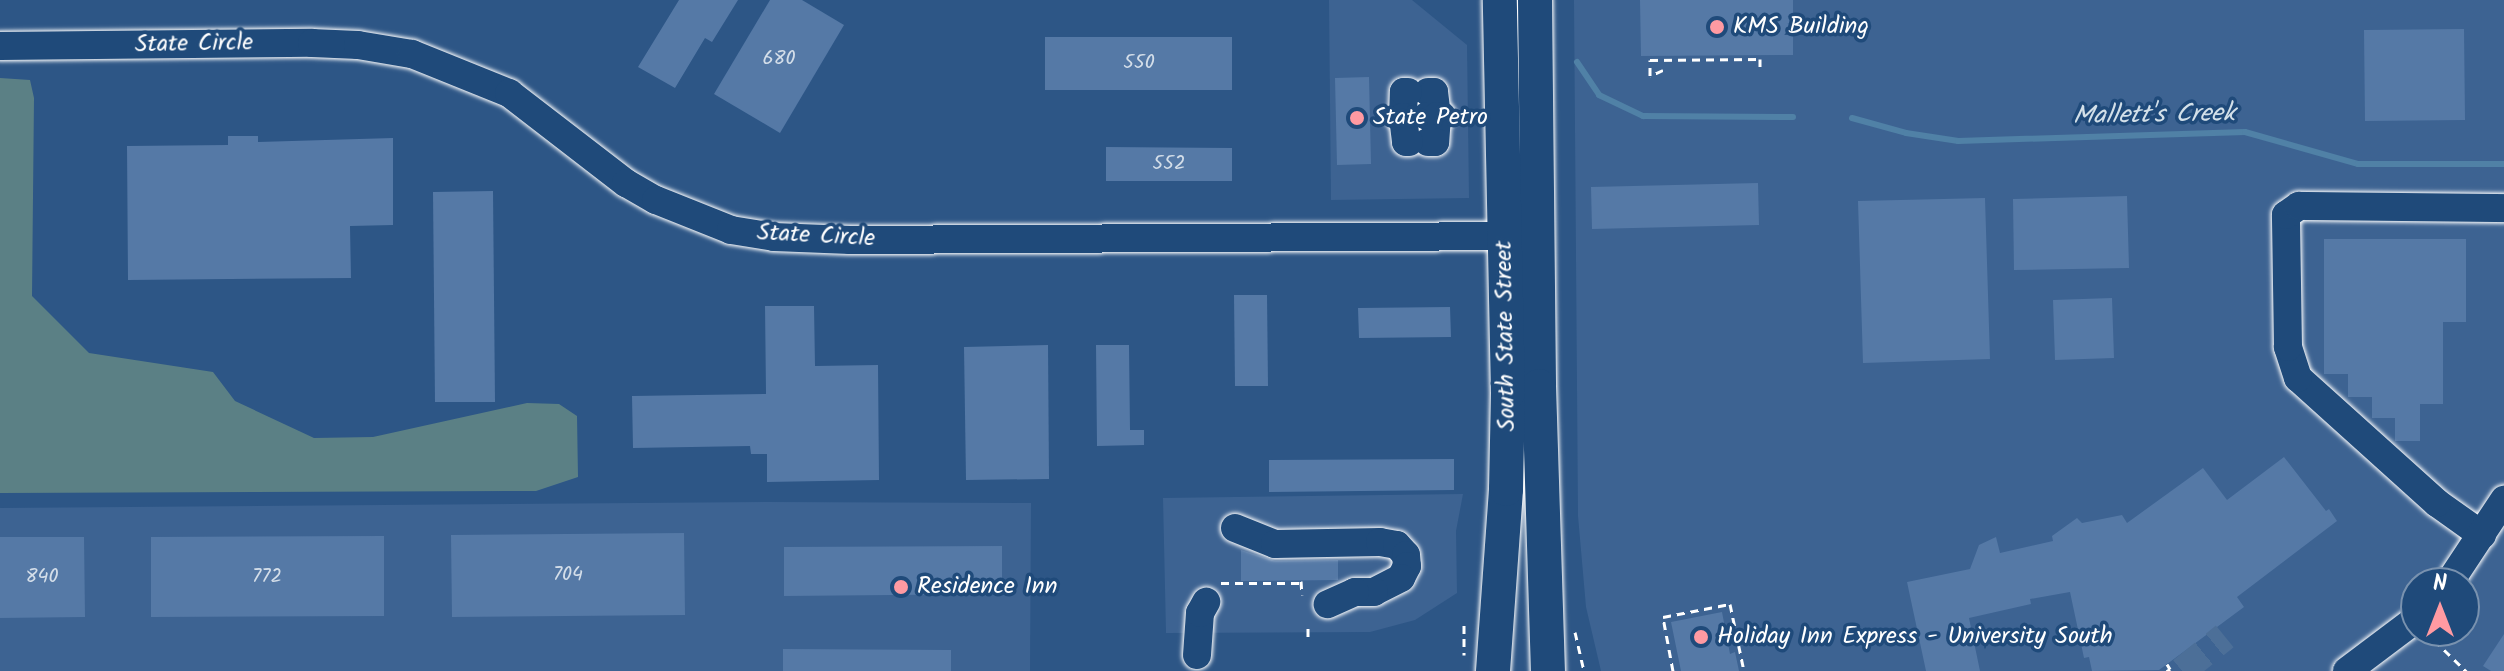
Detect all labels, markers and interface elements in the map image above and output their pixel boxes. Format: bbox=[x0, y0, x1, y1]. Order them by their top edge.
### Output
place label: KMS Building bbox=[1733, 13, 1869, 41]
marker: KMS Building bbox=[1708, 18, 1726, 36]
street label: State Circle bbox=[135, 29, 253, 59]
house number: 680 bbox=[762, 47, 796, 71]
house number: 550 bbox=[1123, 51, 1155, 75]
water label: Mallett's Creek bbox=[2073, 99, 2235, 133]
place label: State Petro bbox=[1373, 104, 1488, 132]
marker: State Petro bbox=[1348, 109, 1366, 127]
house number: 552 bbox=[1152, 152, 1186, 176]
street label: State Circle bbox=[756, 219, 876, 253]
street label: South State Street bbox=[1490, 240, 1522, 432]
house number: 704 bbox=[553, 563, 583, 587]
house number: 840 bbox=[25, 565, 59, 589]
house number: 772 bbox=[252, 565, 282, 589]
north arrow bbox=[2400, 567, 2480, 647]
text: N bbox=[2433, 567, 2447, 602]
place label: Residence Inn bbox=[917, 573, 1057, 601]
marker: Residence Inn bbox=[892, 578, 910, 596]
place label: Holiday Inn Express - University South bbox=[1717, 623, 2113, 651]
marker: Holiday Inn Express - University South bbox=[1692, 628, 1710, 646]

